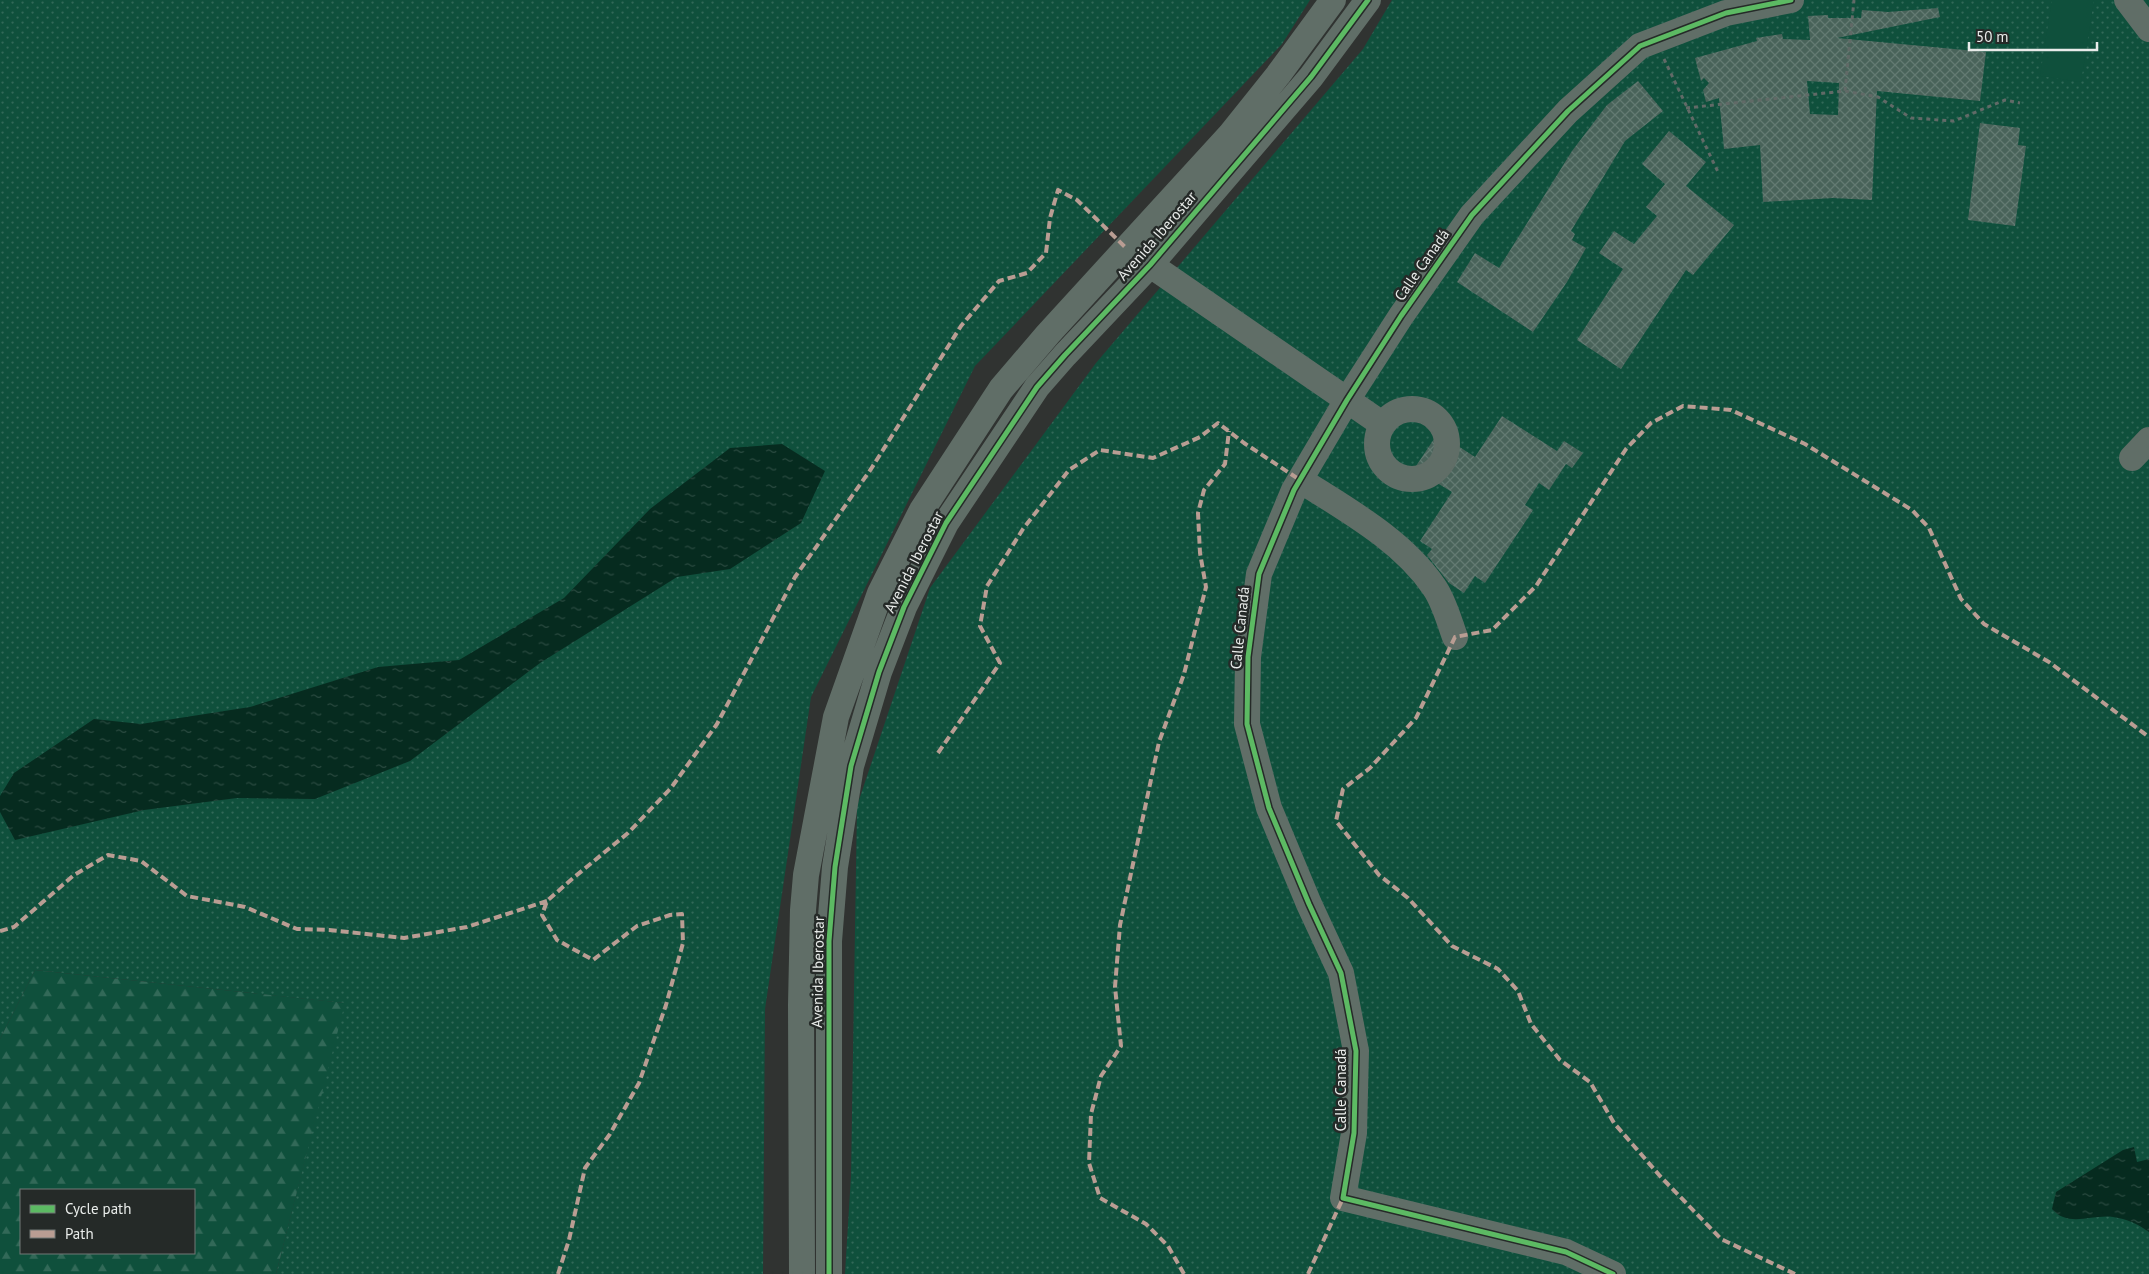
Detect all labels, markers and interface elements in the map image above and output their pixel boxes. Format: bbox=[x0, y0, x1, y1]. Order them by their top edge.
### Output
scale bar bbox=[1969, 20, 2096, 52]
text: 50 m bbox=[1976, 27, 2009, 46]
street label: Avenida Iberostar bbox=[1113, 187, 1200, 284]
street label: Calle Canadá bbox=[1390, 225, 1453, 304]
street label: Avenida Iberostar bbox=[880, 508, 947, 616]
street label: Calle Canadá bbox=[1226, 586, 1253, 670]
street label: Avenida Iberostar bbox=[807, 916, 828, 1028]
street label: Calle Canadá bbox=[1331, 1048, 1350, 1132]
legend bbox=[20, 1189, 195, 1254]
text: Cycle path bbox=[65, 1199, 131, 1218]
text: Path bbox=[65, 1224, 94, 1243]

